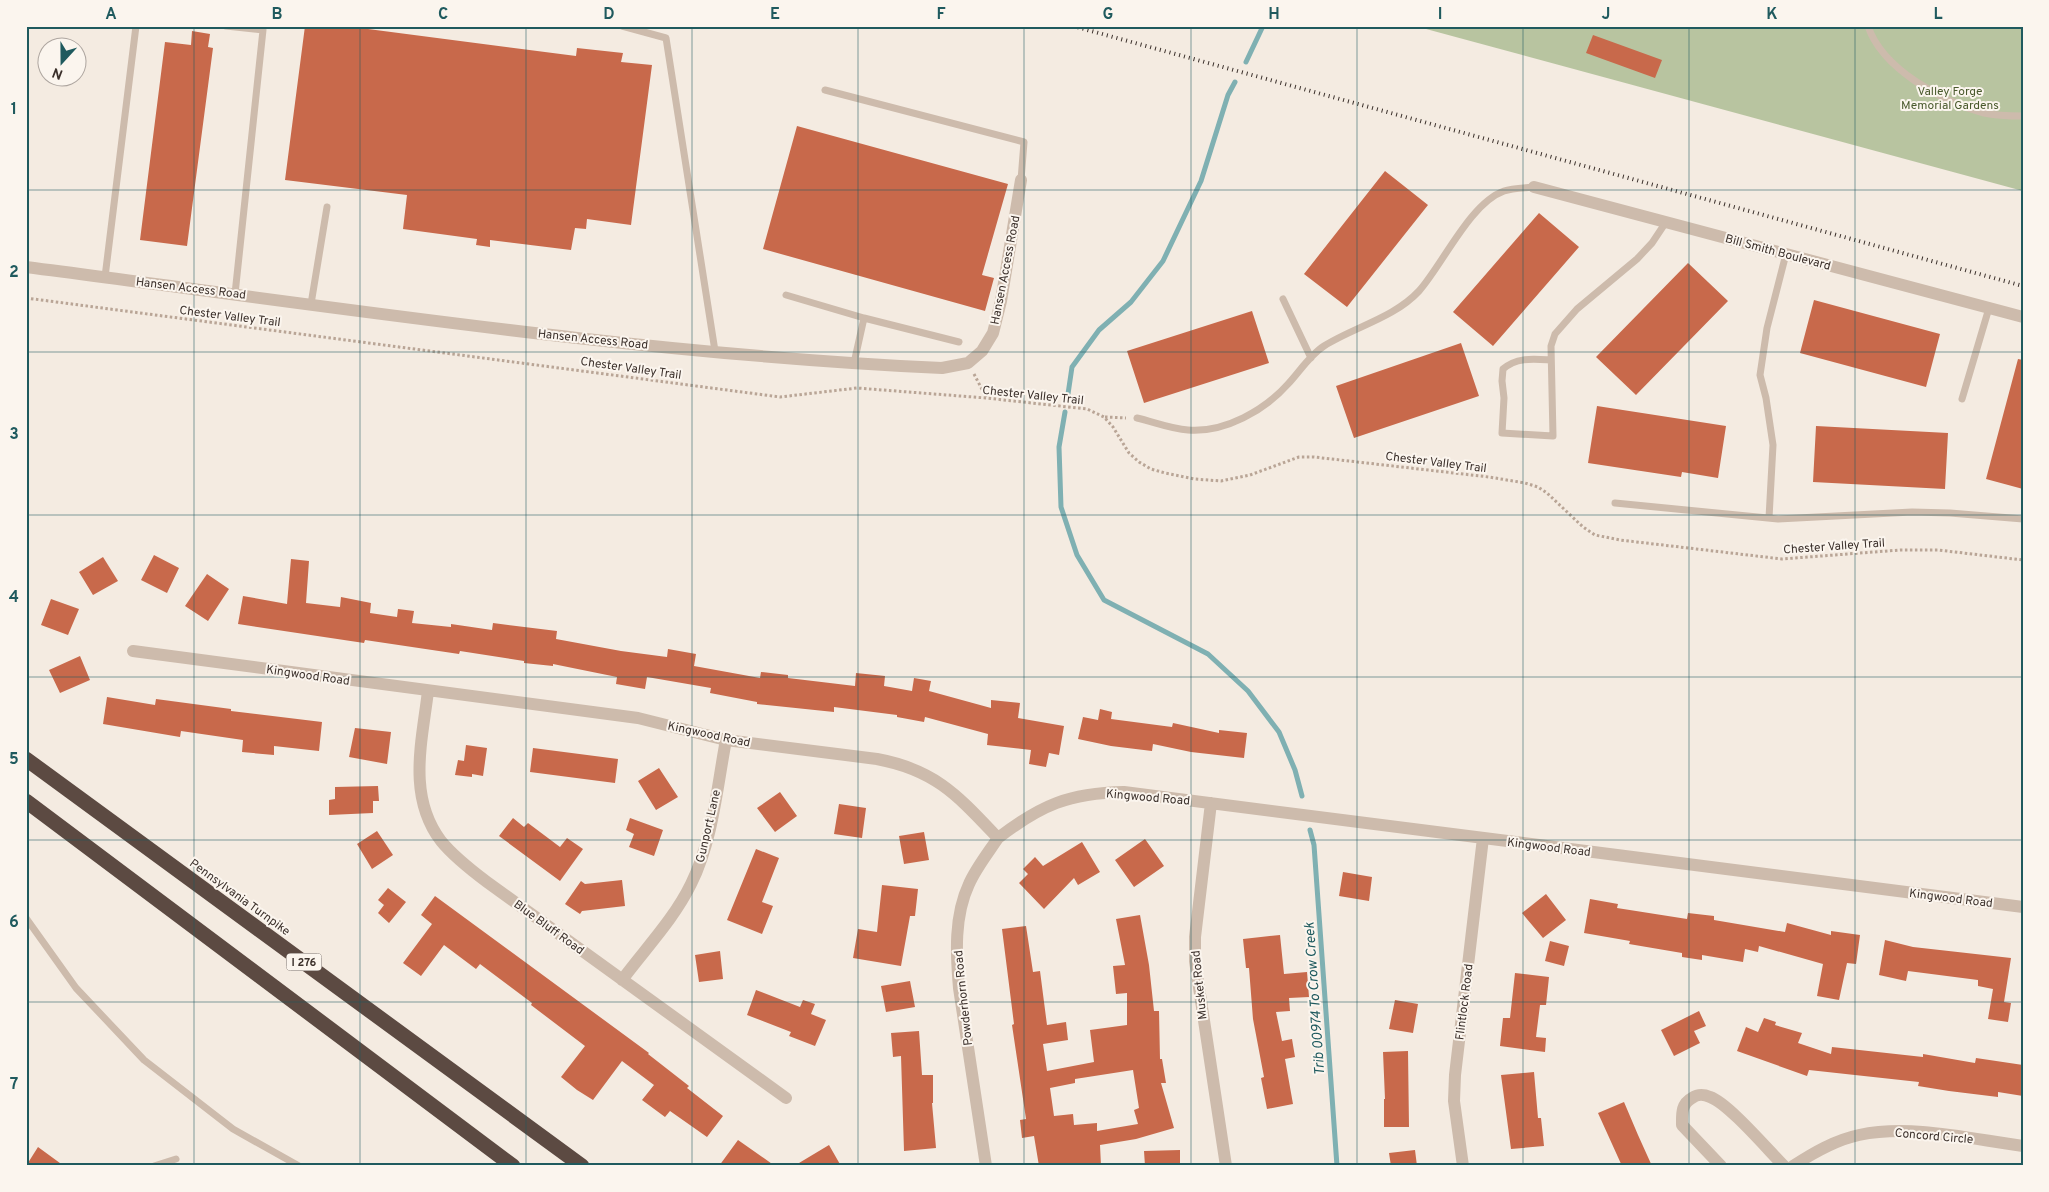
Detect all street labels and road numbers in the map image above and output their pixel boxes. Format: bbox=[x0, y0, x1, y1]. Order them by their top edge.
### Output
street label: Hansen Access Road bbox=[988, 214, 1024, 326]
street label: Bill Smith Boulevard bbox=[1723, 231, 1832, 275]
street label: Hansen Access Road bbox=[135, 274, 247, 304]
street label: Chester Valley Trail bbox=[178, 303, 281, 331]
street label: Hansen Access Road bbox=[537, 326, 649, 354]
street label: Chester Valley Trail bbox=[579, 354, 682, 384]
street label: Chester Valley Trail bbox=[981, 383, 1084, 409]
street label: Chester Valley Trail bbox=[1384, 449, 1487, 477]
street label: Chester Valley Trail bbox=[1783, 535, 1885, 559]
street label: Kingwood Road bbox=[265, 662, 351, 690]
street label: Kingwood Road bbox=[666, 718, 752, 752]
street label: Kingwood Road bbox=[1105, 786, 1191, 810]
street label: Gunport Lane bbox=[693, 788, 725, 864]
street label: Kingwood Road bbox=[1506, 835, 1592, 861]
street label: Pennsylvania Turnpike bbox=[186, 856, 293, 940]
street label: Kingwood Road bbox=[1908, 886, 1994, 912]
street label: Blue Bluff Road bbox=[510, 897, 587, 959]
street label: Powderhorn Road bbox=[951, 949, 977, 1047]
street label: Musket Road bbox=[1188, 949, 1212, 1020]
road number: I 276 bbox=[286, 954, 322, 970]
street label: Flintlock Road bbox=[1452, 963, 1478, 1041]
street label: Concord Circle bbox=[1894, 1126, 1974, 1148]

